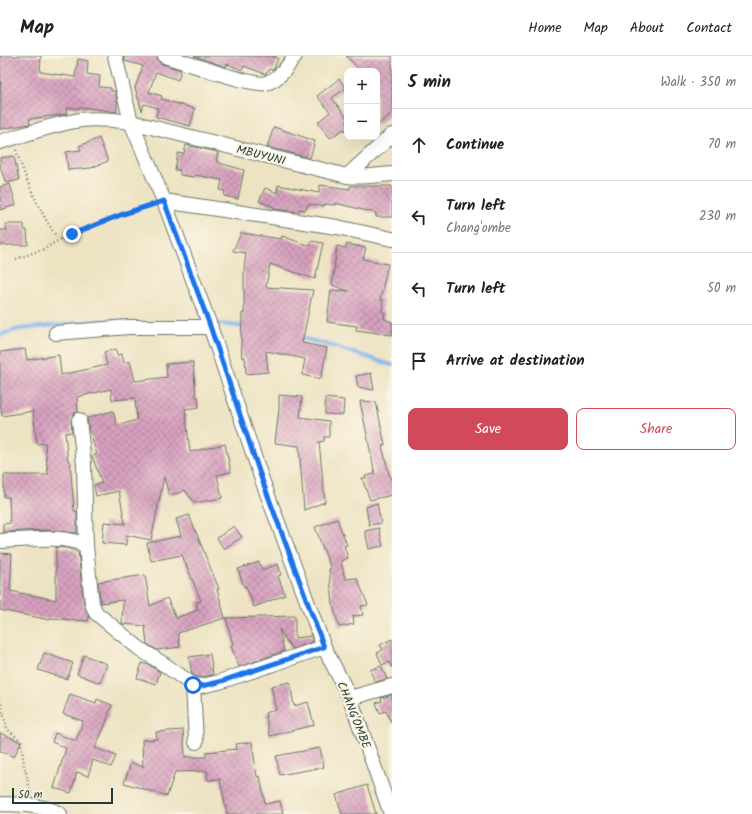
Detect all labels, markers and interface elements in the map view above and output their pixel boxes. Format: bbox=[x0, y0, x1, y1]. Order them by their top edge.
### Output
text: Map bbox=[20, 13, 54, 43]
text: Home bbox=[528, 17, 562, 39]
text: Map bbox=[584, 17, 608, 39]
text: About bbox=[630, 17, 664, 39]
text: Contact bbox=[686, 17, 732, 39]
map controls bbox=[344, 68, 380, 140]
button: + bbox=[344, 68, 380, 104]
text: 5 min bbox=[408, 69, 451, 96]
text: Walk · 350 m bbox=[660, 72, 736, 93]
button: − bbox=[344, 104, 380, 140]
text: Continue bbox=[446, 133, 504, 157]
icon: ahead bbox=[408, 134, 430, 156]
text: 70 m bbox=[708, 134, 736, 155]
street label: MBUYUNI bbox=[234, 140, 288, 171]
text: Turn left bbox=[446, 194, 506, 218]
icon: left bbox=[408, 206, 430, 228]
text: 230 m bbox=[699, 206, 736, 227]
text: Chang'ombe bbox=[446, 218, 511, 239]
route end bbox=[63, 225, 81, 243]
text: Turn left bbox=[446, 277, 506, 301]
icon: left bbox=[408, 278, 430, 300]
text: 50 m bbox=[707, 278, 736, 299]
text: Arrive at destination bbox=[446, 349, 585, 373]
icon: arrive bbox=[408, 350, 430, 372]
button: Save bbox=[408, 408, 568, 450]
button: Share bbox=[576, 408, 736, 450]
route start bbox=[184, 676, 202, 694]
street label: CHANG'OMBE bbox=[331, 679, 376, 753]
scale bar bbox=[12, 786, 113, 805]
text: 50 m bbox=[18, 786, 43, 804]

